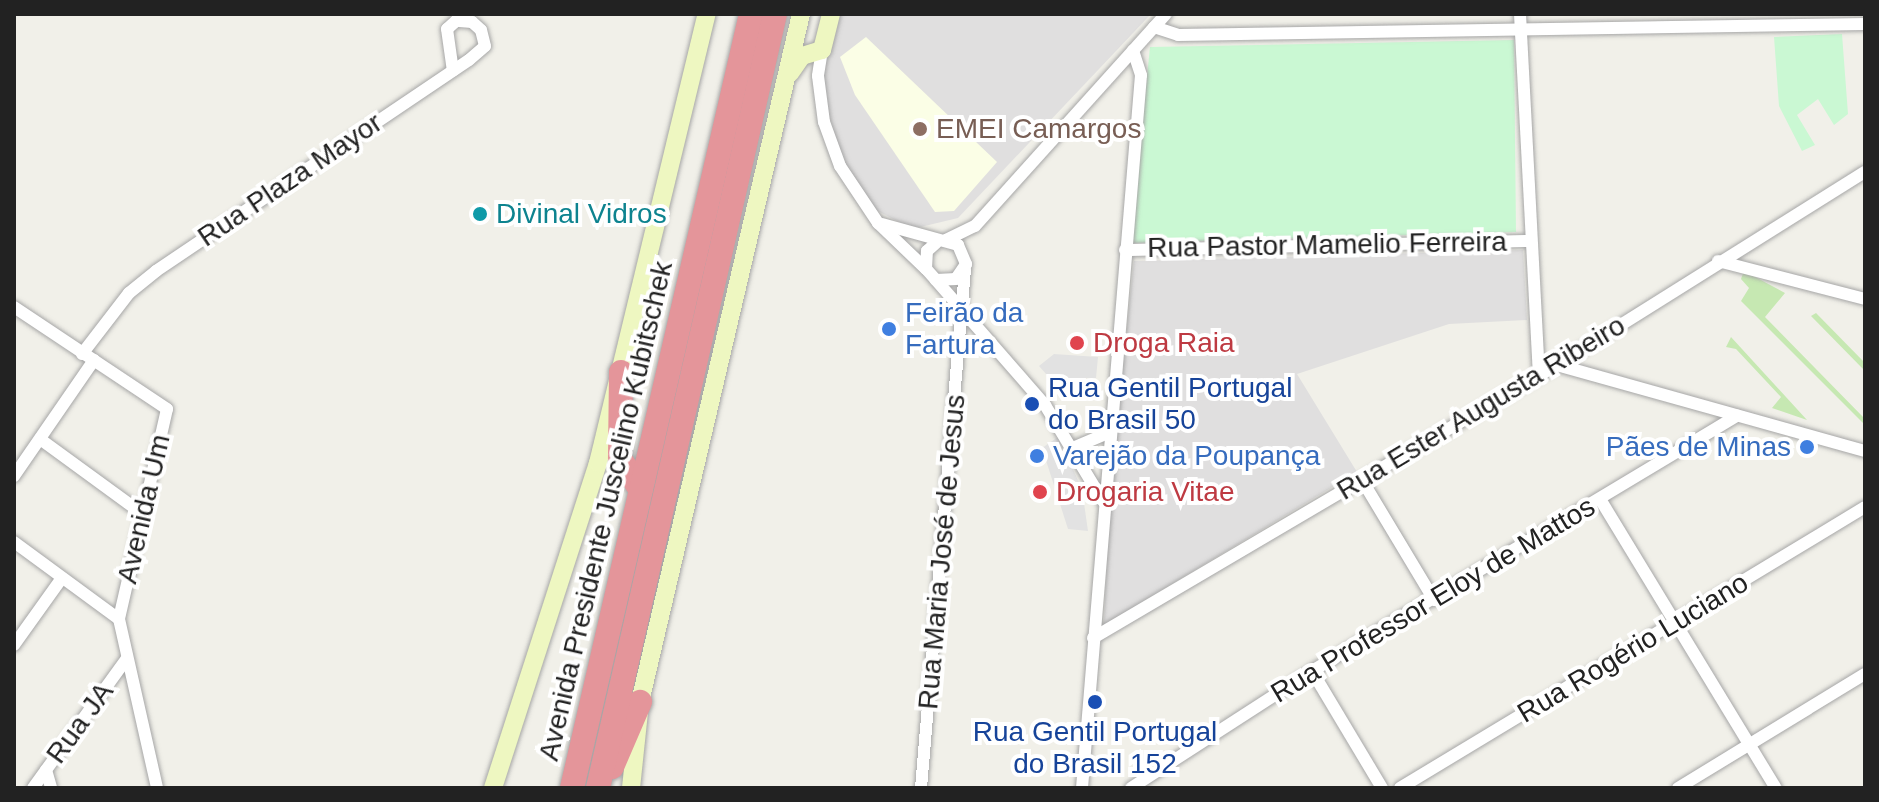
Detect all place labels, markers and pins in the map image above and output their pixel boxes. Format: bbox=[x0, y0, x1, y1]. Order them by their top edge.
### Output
place label: EMEI Camargos bbox=[936, 112, 1141, 146]
marker: EMEI Camargos bbox=[911, 120, 929, 138]
place label: Divinal Vidros bbox=[496, 197, 667, 231]
marker: Divinal Vidros bbox=[471, 205, 489, 223]
place label: Feirão da Fartura bbox=[905, 296, 1023, 362]
marker: Feirão da Fartura bbox=[880, 320, 898, 338]
place label: Droga Raia bbox=[1093, 326, 1235, 360]
marker: Droga Raia bbox=[1068, 334, 1086, 352]
place label: Rua Gentil Portugal do Brasil 50 bbox=[1048, 371, 1292, 437]
marker: Rua Gentil Portugal do Brasil 50 bbox=[1023, 395, 1041, 413]
place label: Pães de Minas bbox=[1606, 430, 1791, 464]
marker: Pães de Minas bbox=[1798, 438, 1816, 456]
place label: Varejão da Poupança bbox=[1053, 439, 1320, 473]
marker: Varejão da Poupança bbox=[1028, 447, 1046, 465]
place label: Drogaria Vitae bbox=[1056, 475, 1234, 509]
marker: Drogaria Vitae bbox=[1031, 483, 1049, 501]
marker: Rua Gentil Portugal do Brasil 152 bbox=[1086, 693, 1104, 711]
place label: Rua Gentil Portugal do Brasil 152 bbox=[973, 715, 1217, 781]

